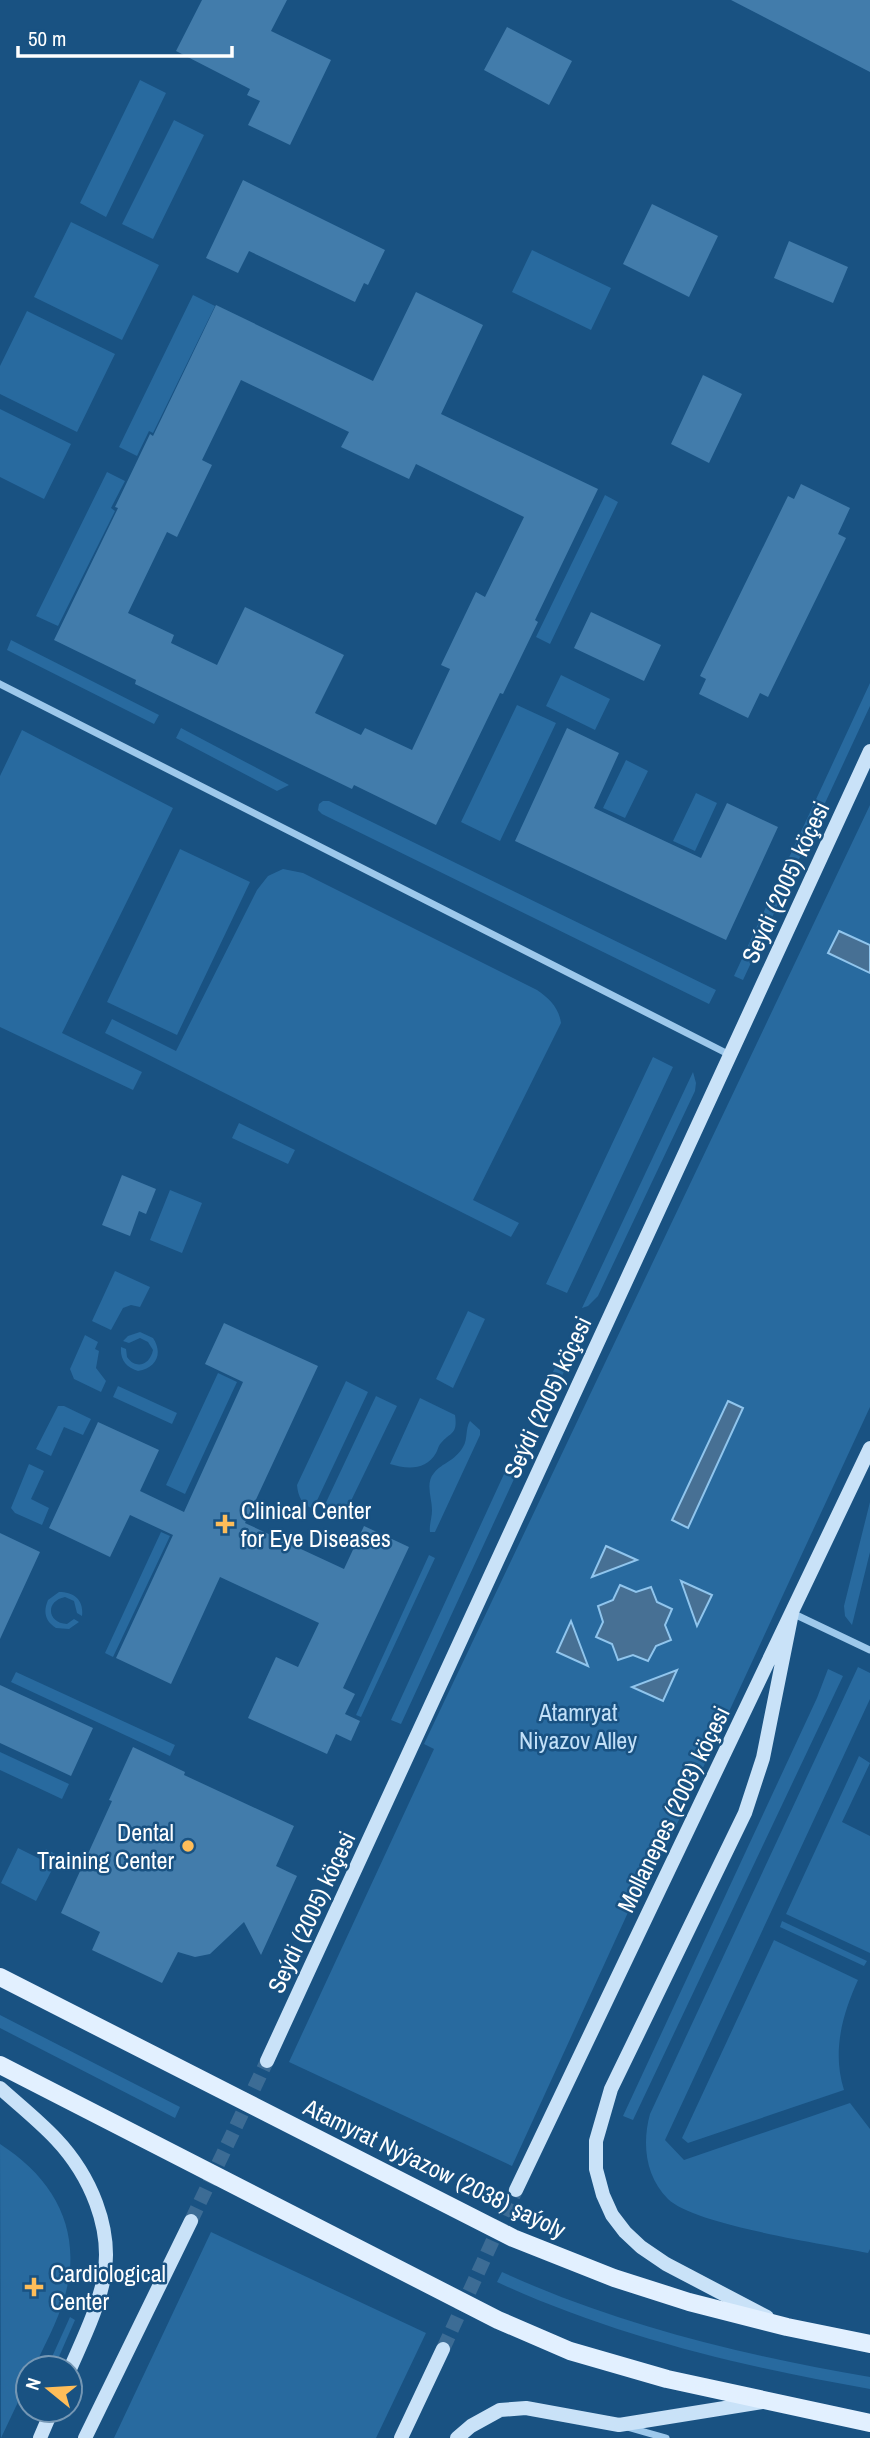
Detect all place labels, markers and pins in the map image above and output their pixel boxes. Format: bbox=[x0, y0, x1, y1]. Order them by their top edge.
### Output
place label: Clinical Center for Eye Diseases bbox=[241, 1494, 391, 1554]
marker: Clinical Center for Eye Diseases bbox=[215, 1514, 235, 1534]
place label: Dental Training Center bbox=[37, 1816, 174, 1876]
marker: Dental Training Center bbox=[180, 1838, 196, 1854]
place label: Cardiological Center bbox=[50, 2257, 166, 2317]
marker: Cardiological Center bbox=[24, 2277, 44, 2297]

